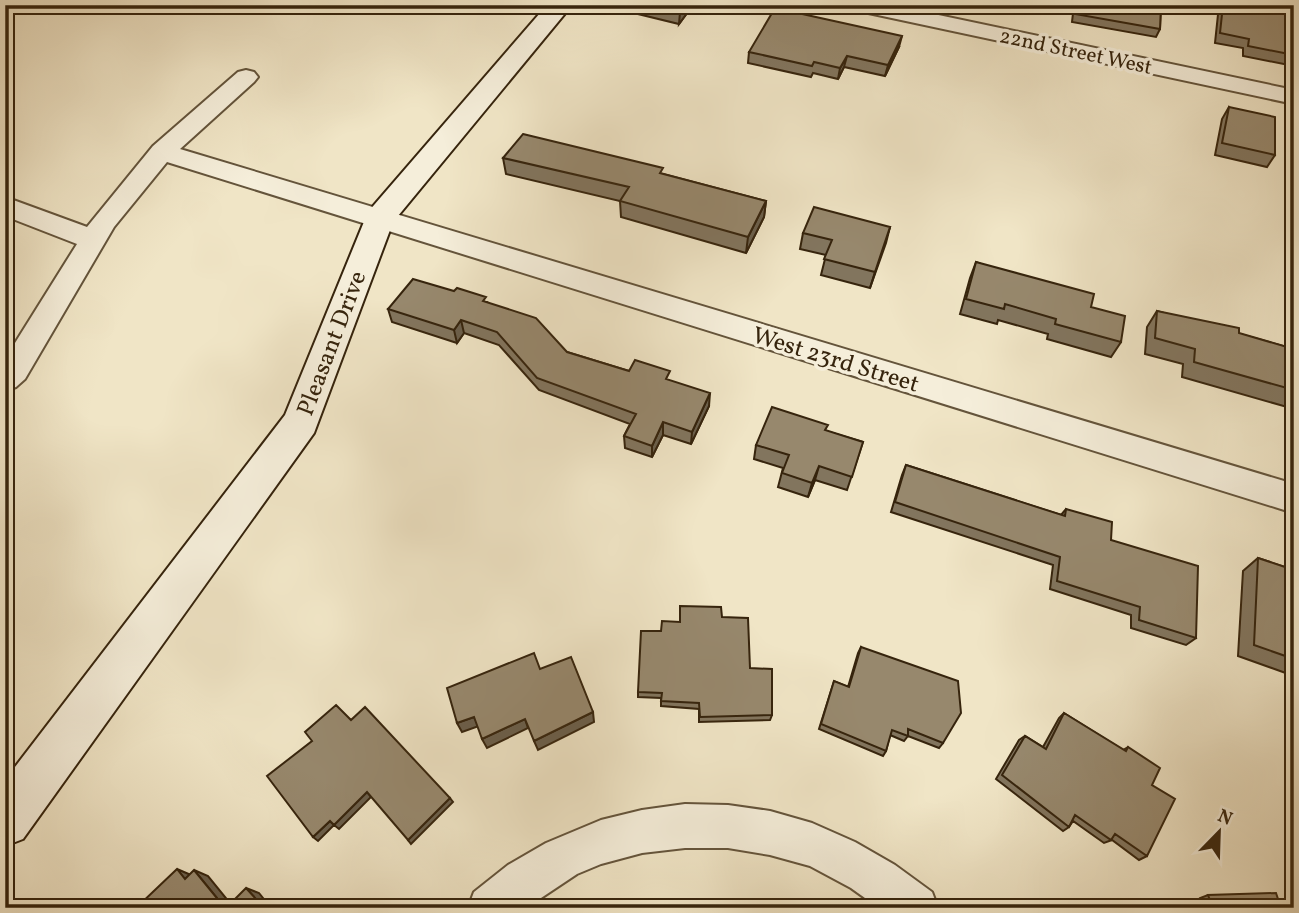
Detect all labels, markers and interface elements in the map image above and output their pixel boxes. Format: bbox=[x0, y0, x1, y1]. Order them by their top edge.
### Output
street label: 22nd Street West bbox=[997, 22, 1155, 83]
street label: Pleasant Drive bbox=[290, 266, 376, 421]
street label: West 23rd Street bbox=[748, 319, 923, 402]
north arrow bbox=[1184, 797, 1254, 867]
text: N bbox=[1213, 804, 1236, 833]

